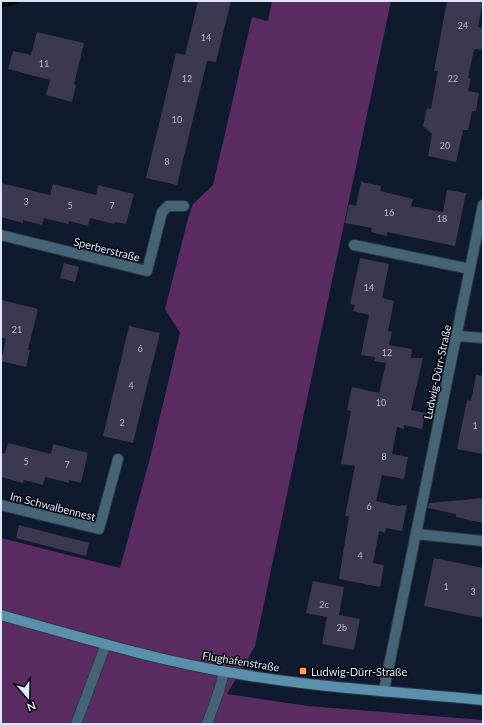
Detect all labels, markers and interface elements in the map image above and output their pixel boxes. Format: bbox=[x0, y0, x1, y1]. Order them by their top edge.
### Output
house number: 24 bbox=[458, 20, 468, 31]
house number: 14 bbox=[201, 32, 211, 43]
house number: 11 bbox=[39, 58, 49, 69]
house number: 12 bbox=[182, 73, 192, 84]
house number: 22 bbox=[448, 73, 458, 84]
house number: 10 bbox=[172, 114, 182, 125]
house number: 20 bbox=[440, 140, 450, 151]
house number: 8 bbox=[164, 156, 170, 167]
house number: 3 bbox=[23, 196, 29, 207]
house number: 5 bbox=[67, 200, 73, 211]
house number: 7 bbox=[109, 200, 115, 211]
house number: 16 bbox=[384, 207, 394, 218]
house number: 18 bbox=[437, 213, 447, 224]
street label: Sperberstraße bbox=[72, 234, 142, 264]
house number: 14 bbox=[364, 282, 374, 293]
street label: Ludwig-Dürr-Straße bbox=[421, 323, 453, 420]
house number: 21 bbox=[12, 324, 22, 335]
house number: 6 bbox=[137, 343, 143, 354]
house number: 12 bbox=[382, 347, 392, 358]
house number: 4 bbox=[128, 380, 134, 391]
house number: 10 bbox=[376, 397, 386, 408]
house number: 2 bbox=[119, 417, 125, 428]
house number: 1 bbox=[472, 420, 478, 431]
house number: 8 bbox=[381, 451, 387, 462]
house number: 5 bbox=[23, 456, 29, 467]
house number: 7 bbox=[64, 459, 70, 470]
street label: Im Schwalbennest bbox=[9, 489, 97, 523]
house number: 6 bbox=[366, 501, 372, 512]
house number: 4 bbox=[357, 550, 363, 561]
house number: 1 bbox=[443, 581, 449, 592]
house number: 3 bbox=[470, 586, 476, 597]
house number: 2c bbox=[319, 599, 329, 610]
house number: 2b bbox=[337, 622, 347, 633]
street label: Flughafenstraße bbox=[201, 648, 281, 674]
place label: Ludwig-Dürr-Straße bbox=[311, 665, 407, 678]
marker: Ludwig-Dürr-Straße bbox=[298, 666, 308, 676]
north arrow bbox=[8, 677, 48, 717]
text: N bbox=[25, 699, 38, 714]

